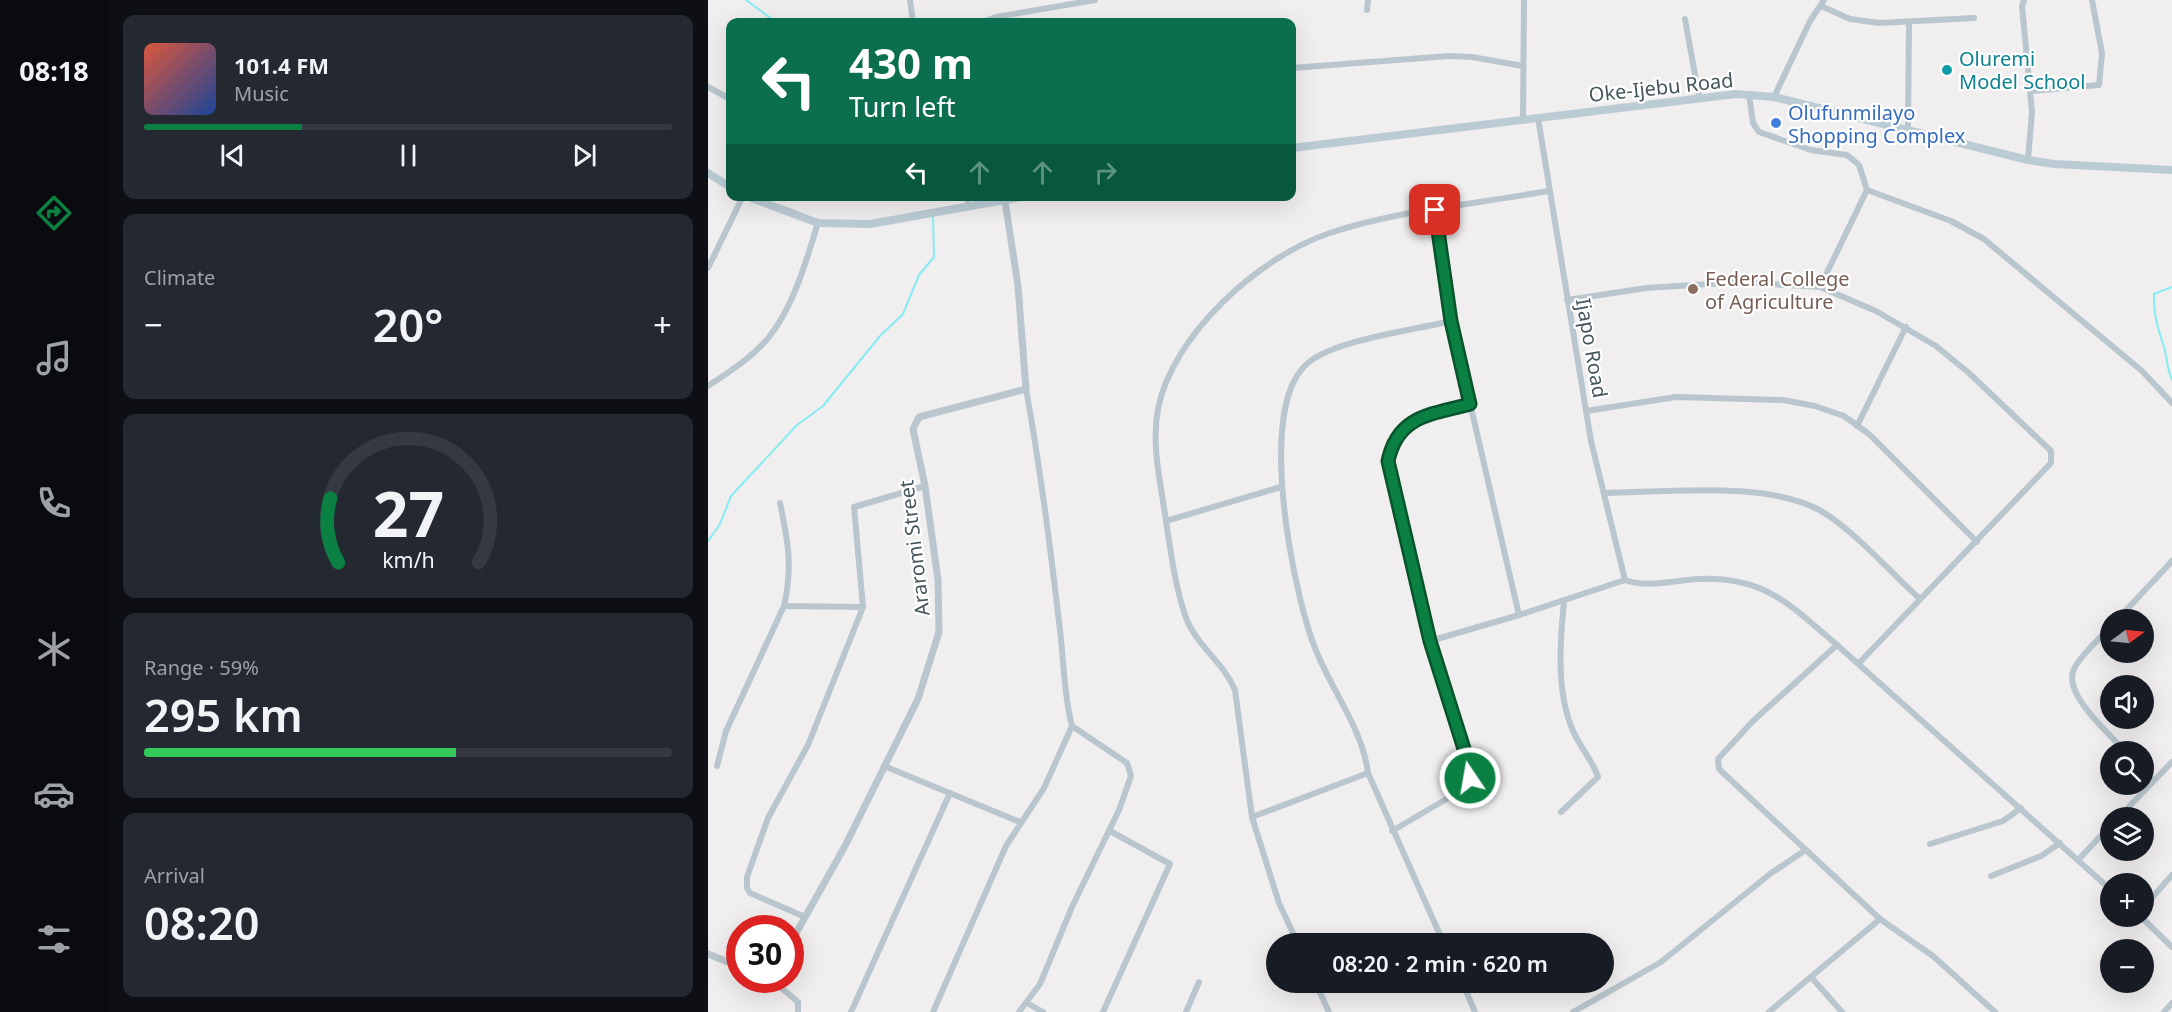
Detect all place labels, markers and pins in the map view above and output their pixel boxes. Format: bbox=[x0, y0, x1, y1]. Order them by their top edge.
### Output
place label: Oluremi Model School bbox=[1959, 45, 2085, 95]
marker: Oluremi Model School bbox=[1940, 63, 1954, 77]
place label: Olufunmilayo Shopping Complex bbox=[1788, 99, 1966, 149]
marker: Olufunmilayo Shopping Complex bbox=[1769, 116, 1783, 130]
pin bbox=[1409, 184, 1460, 235]
place label: Federal College of Agriculture bbox=[1705, 265, 1850, 315]
marker: Federal College of Agriculture bbox=[1686, 282, 1700, 296]

